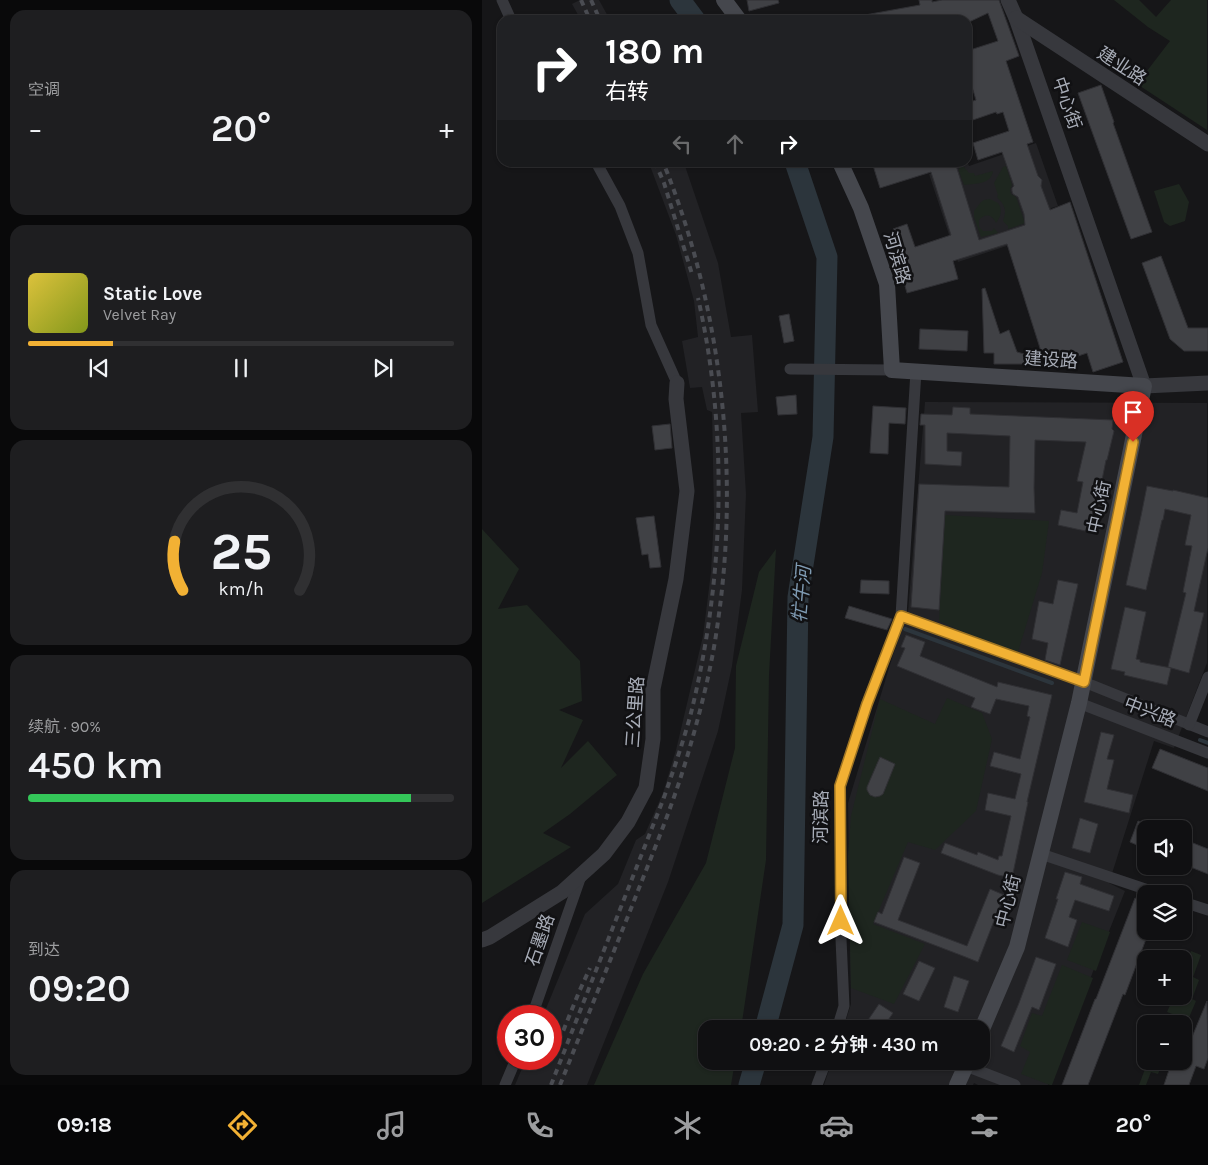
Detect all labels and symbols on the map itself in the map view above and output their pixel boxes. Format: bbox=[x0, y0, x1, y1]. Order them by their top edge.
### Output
street label: 建业路 bbox=[1093, 42, 1151, 90]
street label: 中心街 bbox=[1048, 74, 1086, 132]
street label: 河滨路 bbox=[879, 229, 915, 287]
street label: 建设路 bbox=[1023, 347, 1079, 373]
pin bbox=[1112, 391, 1154, 442]
street label: 中心街 bbox=[1083, 478, 1115, 536]
water label: 牤牛河 bbox=[789, 561, 816, 623]
street label: 三公里路 bbox=[622, 675, 648, 749]
street label: 中兴路 bbox=[1121, 692, 1179, 732]
street label: 河滨路 bbox=[810, 790, 832, 844]
street label: 中心街 bbox=[991, 872, 1025, 930]
position arrow bbox=[814, 894, 866, 946]
street label: 石墨路 bbox=[521, 911, 559, 969]
speed limit sign: 30 bbox=[497, 1005, 562, 1070]

